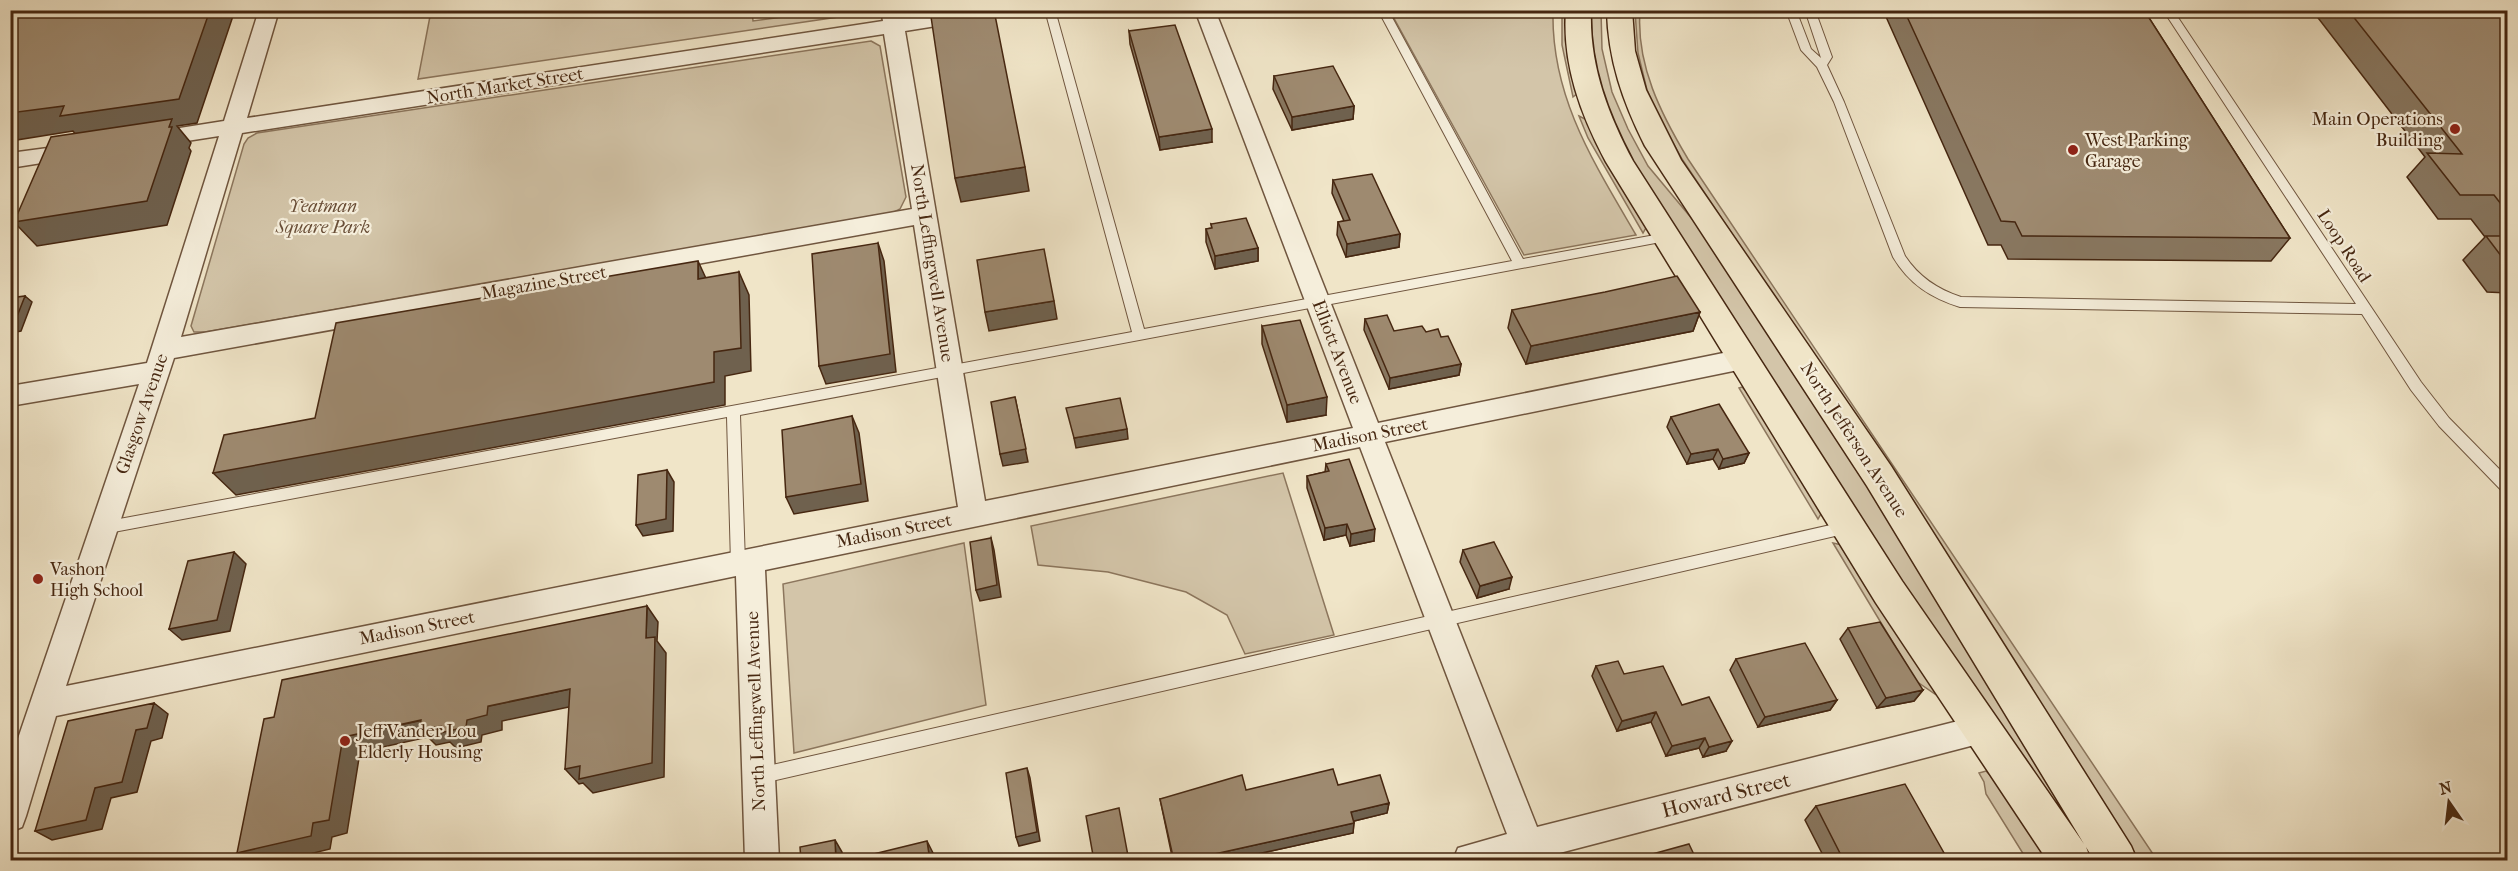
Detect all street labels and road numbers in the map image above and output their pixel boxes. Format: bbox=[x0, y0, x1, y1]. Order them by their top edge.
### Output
street label: North Market Street bbox=[425, 63, 585, 109]
street label: North Leffingwell Avenue bbox=[906, 162, 958, 364]
street label: Loop Road bbox=[2313, 206, 2375, 287]
street label: Magazine Street bbox=[480, 262, 609, 304]
street label: Elliott Avenue bbox=[1307, 297, 1367, 407]
street label: Glasgow Avenue bbox=[111, 351, 173, 477]
street label: North Jefferson Avenue bbox=[1796, 358, 1912, 522]
street label: Madison Street bbox=[1310, 413, 1430, 457]
street label: Madison Street bbox=[834, 509, 954, 553]
street label: Madison Street bbox=[357, 606, 477, 650]
street label: North Leffingwell Avenue bbox=[742, 610, 770, 811]
street label: Howard Street bbox=[1659, 767, 1793, 823]

